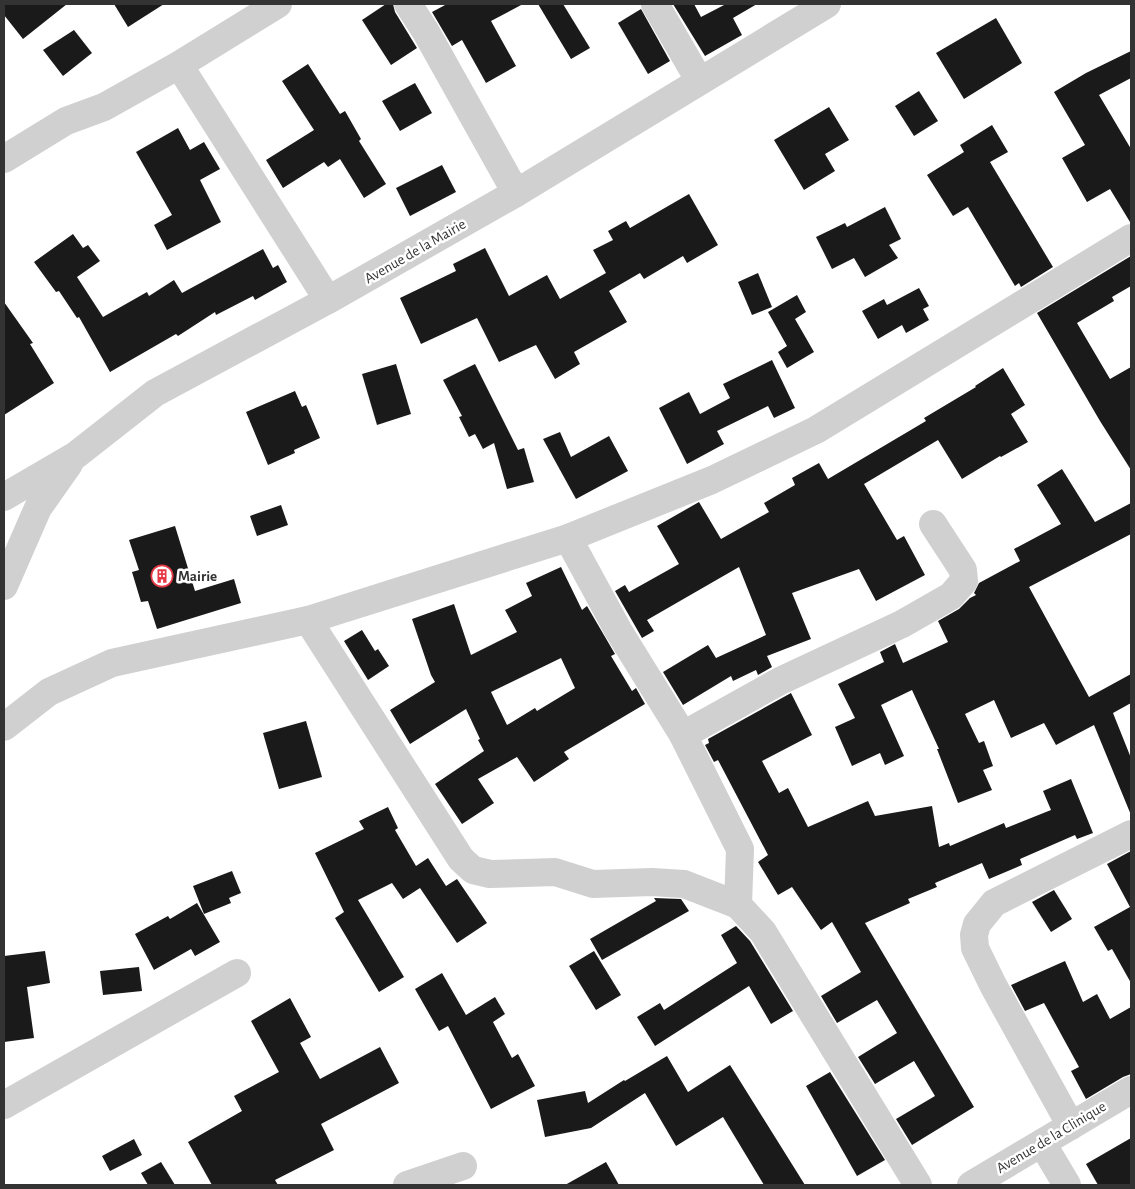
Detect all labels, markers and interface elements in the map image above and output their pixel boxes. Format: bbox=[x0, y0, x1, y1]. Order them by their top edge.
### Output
street label: Avenue de la Mairie bbox=[362, 216, 468, 286]
building icon: Mairie bbox=[150, 564, 174, 588]
place label: Mairie bbox=[178, 569, 217, 584]
street label: Avenue de la Clinique bbox=[994, 1099, 1109, 1176]

